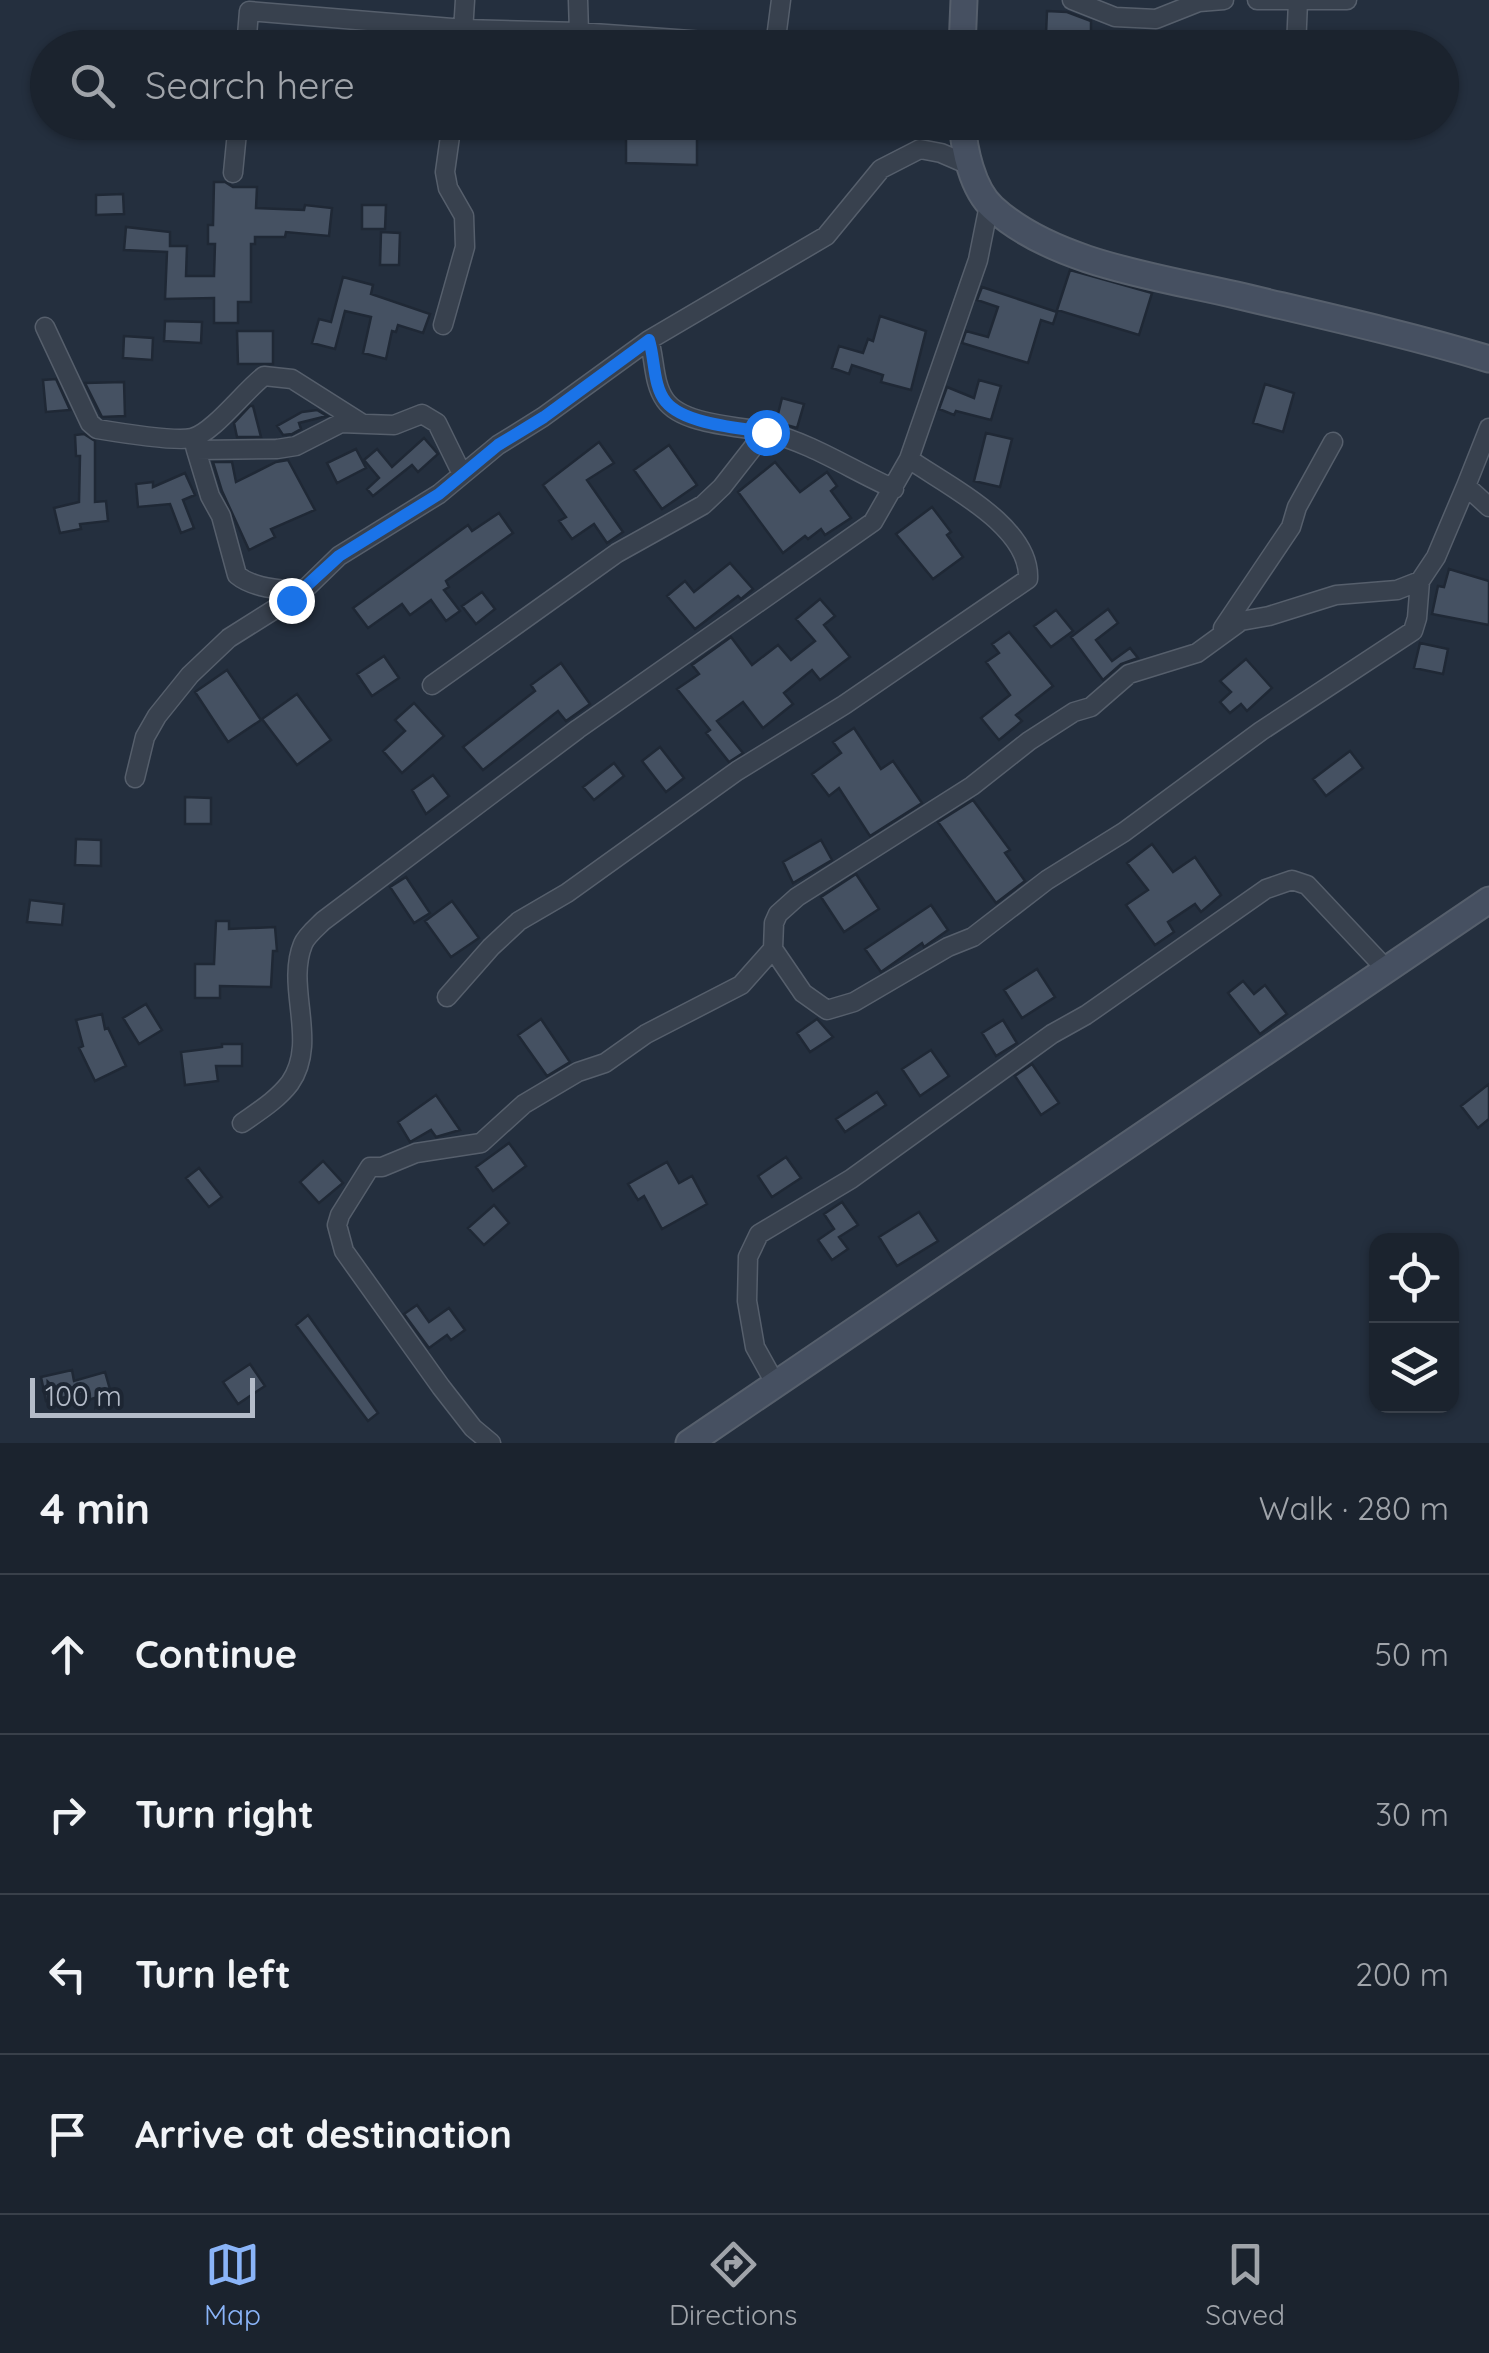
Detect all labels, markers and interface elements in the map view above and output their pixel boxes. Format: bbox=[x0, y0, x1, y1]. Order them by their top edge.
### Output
search box bbox=[30, 30, 1459, 140]
icon: search bbox=[65, 58, 120, 113]
text: Search here bbox=[145, 61, 355, 109]
route start bbox=[744, 410, 790, 456]
route end bbox=[269, 578, 315, 624]
map controls bbox=[1369, 1233, 1459, 1413]
button: locate bbox=[1369, 1233, 1459, 1323]
button: layers bbox=[1369, 1323, 1459, 1413]
scale bar bbox=[30, 1373, 255, 1418]
text: 100 m bbox=[45, 1378, 122, 1413]
text: 4 min bbox=[40, 1482, 150, 1535]
text: Walk · 280 m bbox=[1259, 1488, 1449, 1528]
icon: ahead bbox=[40, 1627, 95, 1682]
text: Continue bbox=[135, 1630, 297, 1678]
text: 50 m bbox=[1375, 1634, 1449, 1674]
icon: right bbox=[40, 1787, 95, 1842]
text: Turn right bbox=[135, 1790, 314, 1838]
text: 30 m bbox=[1375, 1794, 1449, 1834]
icon: left bbox=[40, 1947, 95, 2002]
text: Turn left bbox=[135, 1950, 291, 1998]
text: 200 m bbox=[1355, 1954, 1449, 1994]
icon: arrive bbox=[40, 2107, 95, 2162]
text: Arrive at destination bbox=[135, 2110, 512, 2158]
tab: Map bbox=[204, 2237, 261, 2332]
tab: Directions bbox=[669, 2237, 797, 2332]
tab: Saved bbox=[1205, 2237, 1285, 2332]

